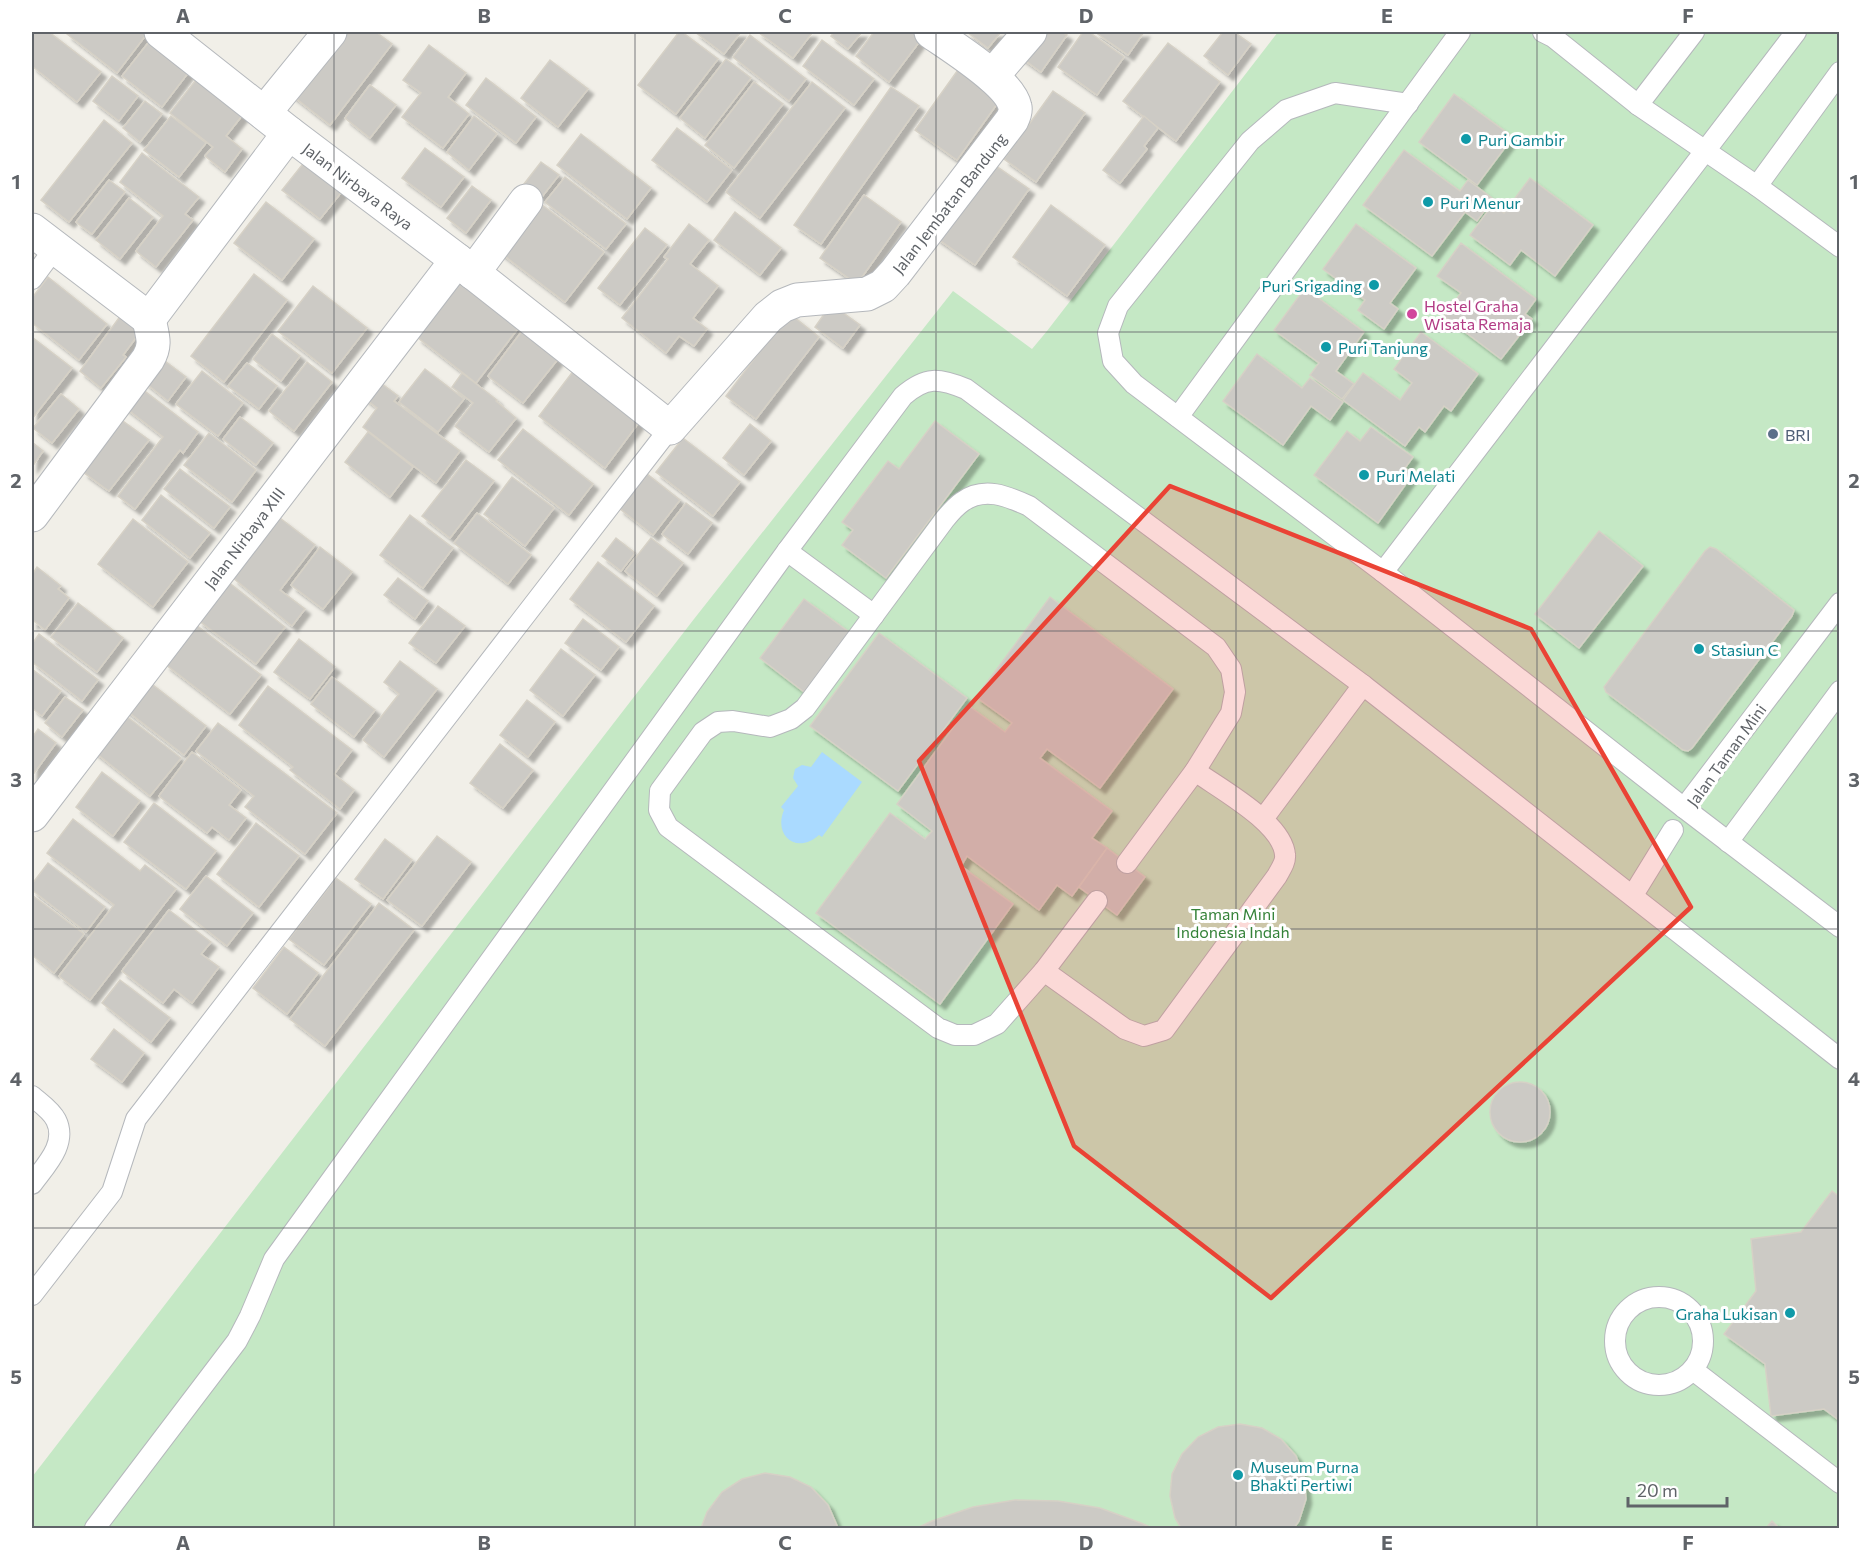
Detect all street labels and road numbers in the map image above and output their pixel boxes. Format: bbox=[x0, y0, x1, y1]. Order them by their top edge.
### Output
street label: Jalan Jembatan Bandung bbox=[888, 128, 1010, 277]
street label: Jalan Nirbaya Raya bbox=[299, 138, 417, 234]
street label: Jalan Nirbaya XIII bbox=[200, 484, 288, 592]
street label: Jalan Taman Mini bbox=[1682, 700, 1770, 810]

